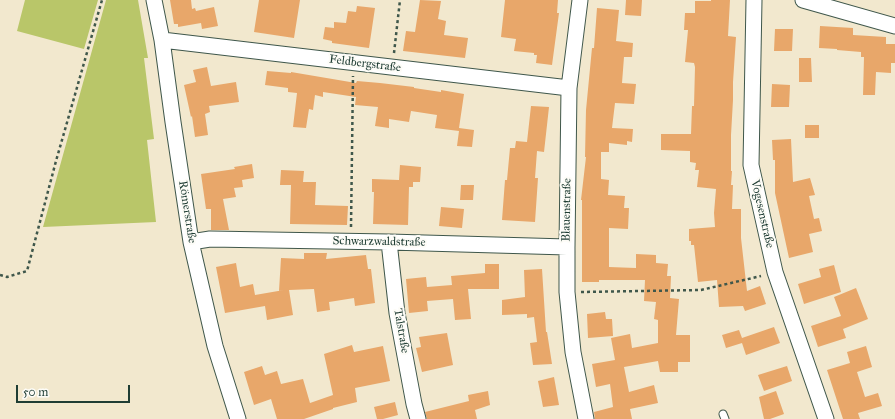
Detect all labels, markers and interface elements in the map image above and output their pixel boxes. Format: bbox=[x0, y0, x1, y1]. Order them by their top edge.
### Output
street label: Feldbergstraße bbox=[328, 52, 402, 76]
street label: Blauenstraße bbox=[559, 178, 575, 242]
street label: Vogesenstraße bbox=[747, 179, 777, 249]
street label: Römerstraße bbox=[175, 180, 199, 244]
street label: Schwarzwaldstraße bbox=[332, 234, 426, 250]
street label: Talstraße bbox=[390, 307, 412, 355]
scale bar bbox=[18, 377, 132, 403]
text: 50 m bbox=[23, 385, 48, 399]

